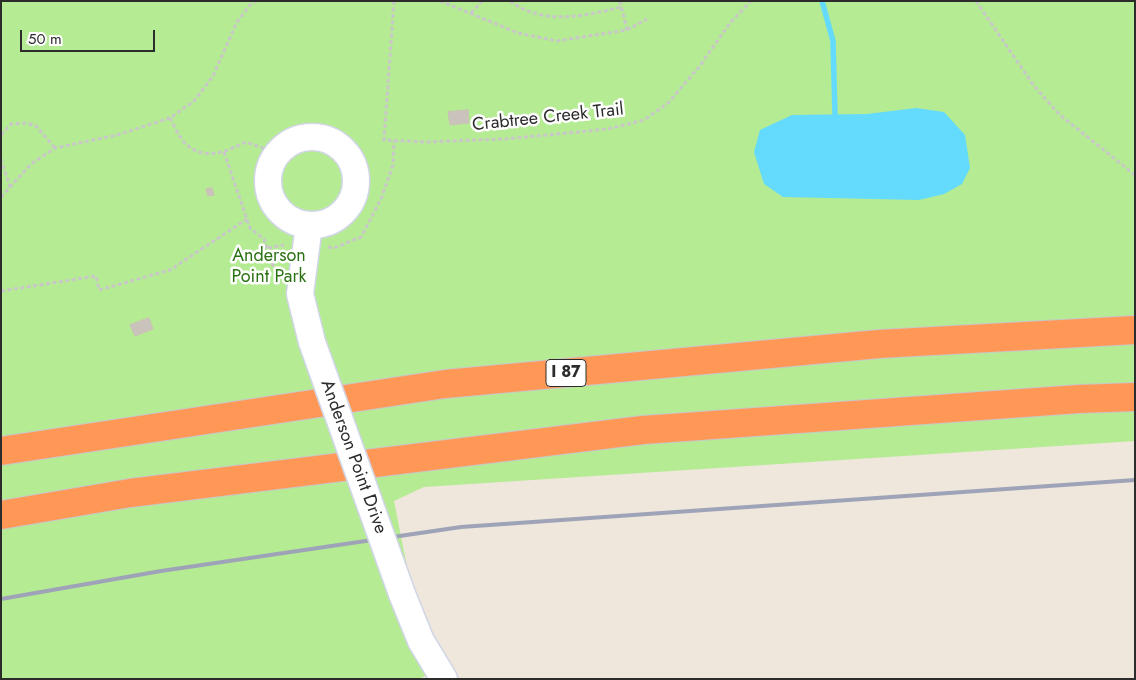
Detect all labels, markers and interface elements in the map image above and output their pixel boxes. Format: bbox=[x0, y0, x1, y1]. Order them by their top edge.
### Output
scale bar bbox=[22, 20, 158, 52]
text: 50 m bbox=[28, 28, 62, 50]
street label: Crabtree Creek Trail bbox=[471, 99, 625, 137]
park label: Anderson Point Park bbox=[231, 246, 307, 288]
road number: I 87 bbox=[546, 359, 586, 386]
street label: Anderson Point Drive bbox=[315, 377, 391, 537]

